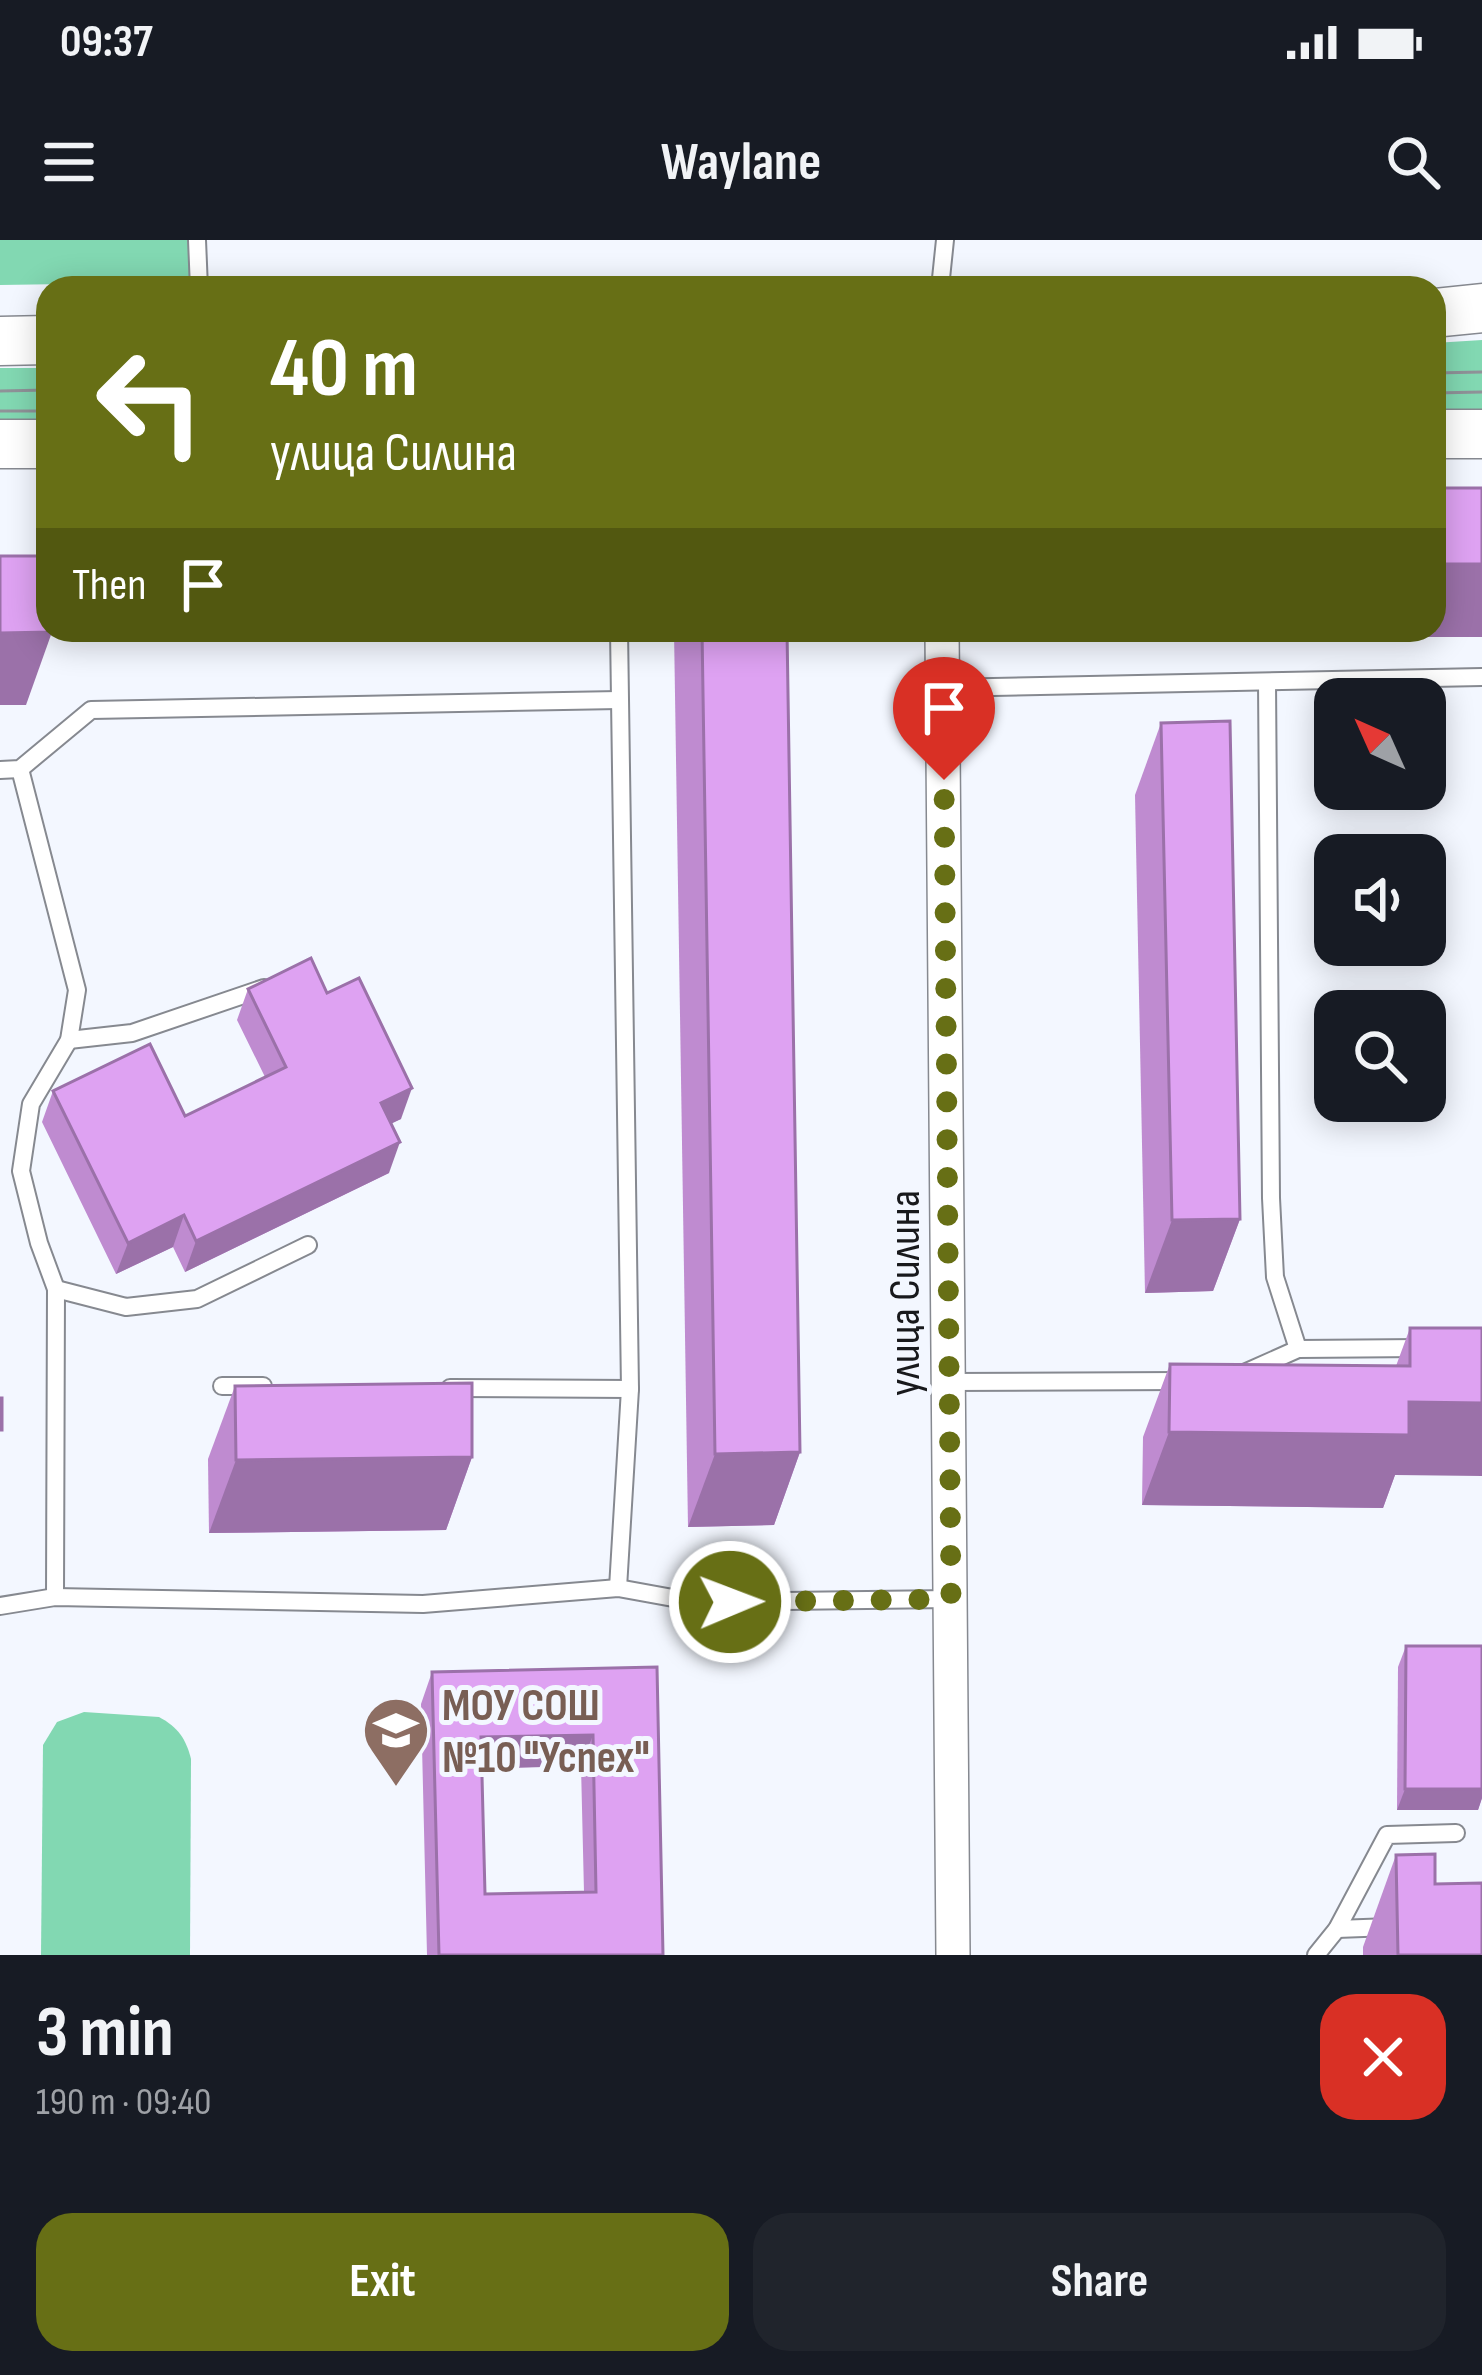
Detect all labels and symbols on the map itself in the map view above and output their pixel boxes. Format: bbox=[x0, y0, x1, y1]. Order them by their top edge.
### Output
pin bbox=[893, 657, 995, 780]
north arrow bbox=[1314, 678, 1446, 810]
street label: улица Силина bbox=[878, 1190, 933, 1396]
position arrow bbox=[667, 1539, 793, 1665]
place label: МОУ СОШ №10 "Успех" bbox=[442, 1679, 650, 1786]
school or university icon: МОУ СОШ №10 "Успех" bbox=[361, 1695, 431, 1789]

